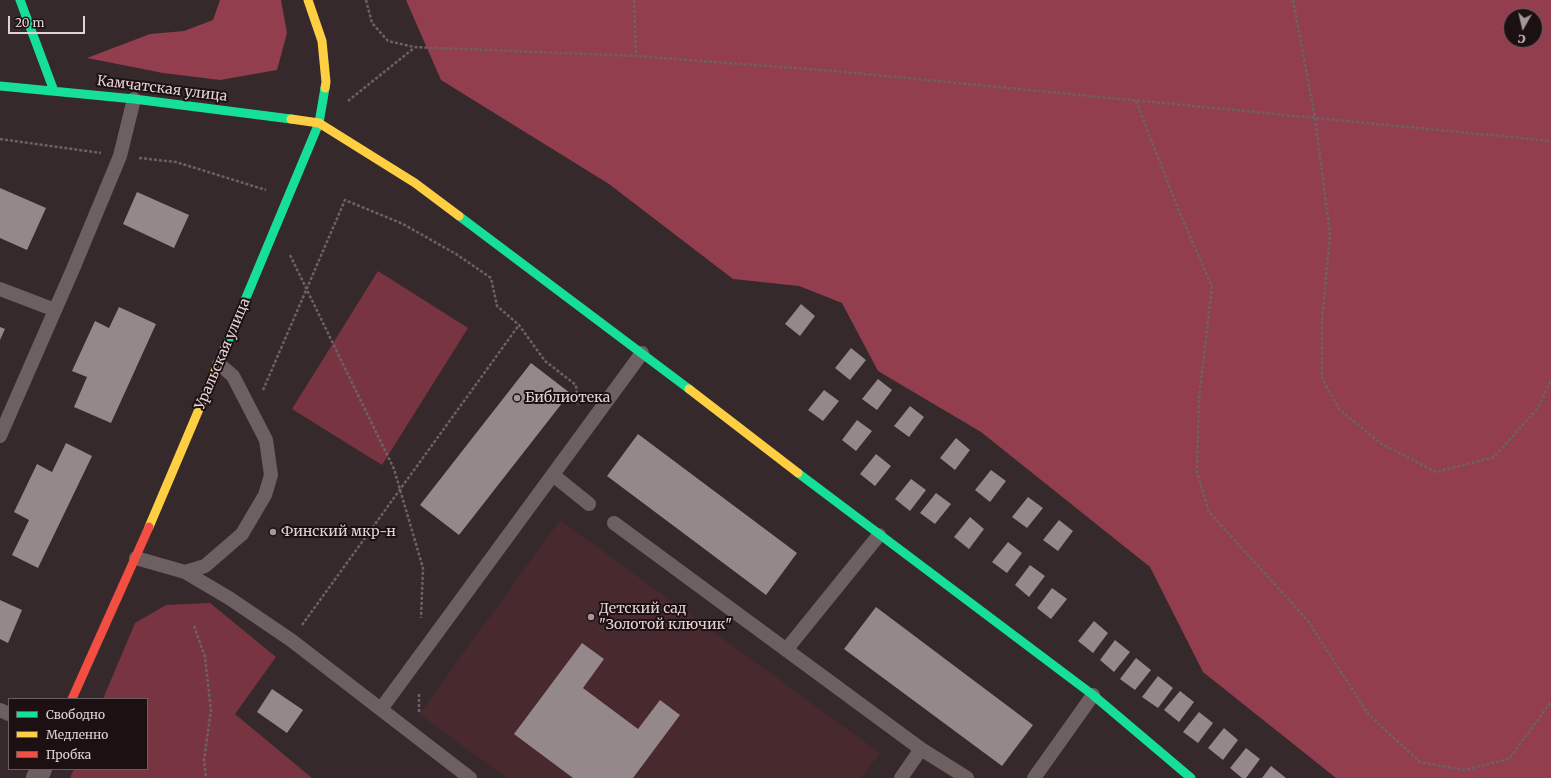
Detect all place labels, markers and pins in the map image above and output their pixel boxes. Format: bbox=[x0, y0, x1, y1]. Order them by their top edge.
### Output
place label: Библиотека bbox=[525, 390, 610, 406]
marker: Библиотека bbox=[512, 393, 522, 403]
place label: Финский мкр-н bbox=[281, 524, 396, 540]
marker: Финский мкр-н bbox=[268, 527, 278, 537]
place label: Детский сад "Золотой ключик" bbox=[599, 601, 732, 634]
marker: Детский сад "Золотой ключик" bbox=[586, 612, 596, 622]

